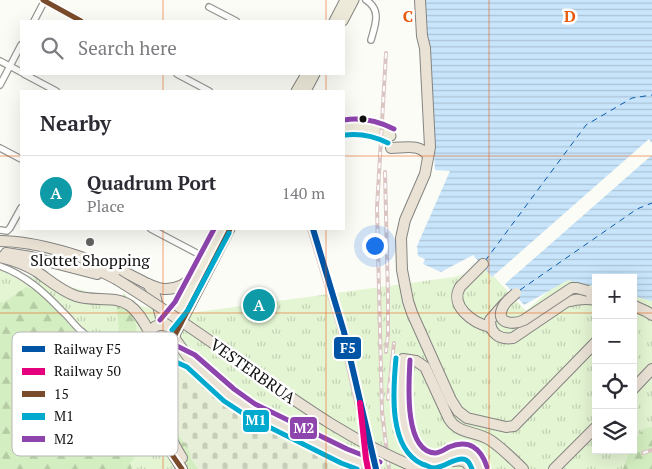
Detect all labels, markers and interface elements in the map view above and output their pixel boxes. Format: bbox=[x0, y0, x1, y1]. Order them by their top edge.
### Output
text: C bbox=[403, 5, 413, 27]
text: D bbox=[564, 5, 576, 27]
search box bbox=[20, 20, 345, 75]
icon: search bbox=[38, 34, 66, 62]
text: Search here bbox=[78, 35, 177, 60]
text: Nearby bbox=[40, 109, 111, 137]
unlabelled marker bbox=[358, 114, 368, 124]
text: Quadrum Port bbox=[87, 170, 216, 195]
text: A bbox=[50, 182, 62, 204]
text: 140 m bbox=[282, 182, 325, 204]
text: Place bbox=[87, 195, 125, 217]
your location bbox=[362, 233, 388, 259]
marker: Slottet Shopping bbox=[84, 236, 96, 248]
place label: Slottet Shopping bbox=[30, 249, 150, 271]
map controls bbox=[592, 274, 637, 454]
button: + bbox=[592, 274, 637, 319]
pin: A bbox=[243, 286, 275, 324]
button: − bbox=[592, 319, 637, 364]
legend bbox=[12, 332, 178, 456]
street label: VESTERBRUA bbox=[206, 333, 300, 409]
line badge: F5 bbox=[333, 336, 362, 360]
text: F5 bbox=[340, 338, 356, 357]
text: Railway F5 bbox=[54, 339, 121, 358]
text: Railway 50 bbox=[54, 361, 121, 380]
button: locate bbox=[592, 364, 637, 409]
text: 15 bbox=[54, 384, 69, 403]
text: M1 bbox=[54, 406, 74, 425]
line badge: M1 bbox=[242, 409, 270, 433]
button: layers bbox=[592, 409, 637, 454]
text: M1 bbox=[246, 410, 266, 429]
line badge: M2 bbox=[289, 416, 318, 440]
text: M2 bbox=[294, 418, 315, 437]
text: M2 bbox=[54, 429, 74, 448]

